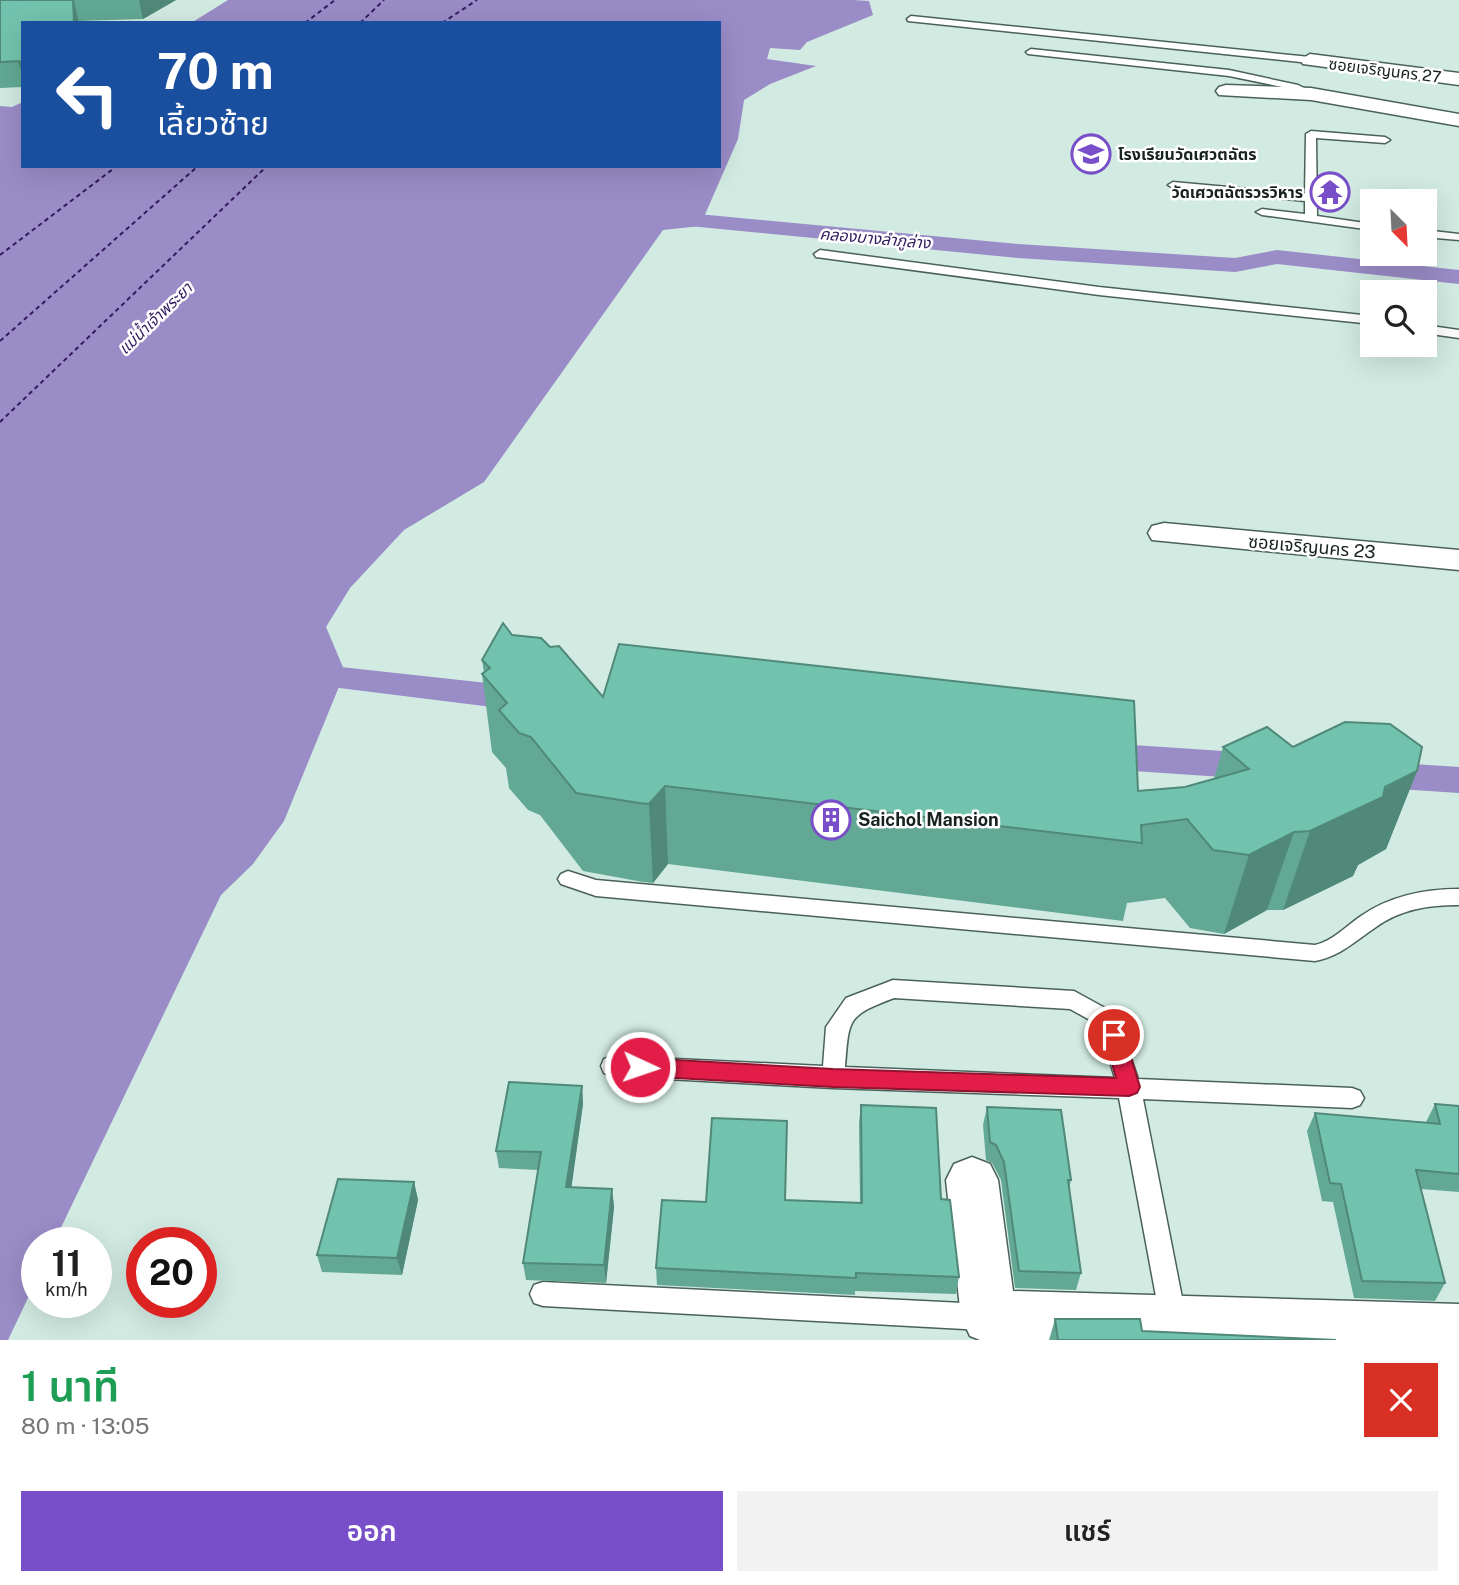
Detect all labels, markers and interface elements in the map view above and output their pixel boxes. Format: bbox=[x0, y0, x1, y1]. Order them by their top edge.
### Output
text: 70 m bbox=[157, 42, 274, 100]
icon: left bbox=[42, 49, 133, 140]
street label: ซอยเจริญนคร 27 bbox=[1328, 54, 1442, 87]
text: เลี้ยวซ้าย bbox=[157, 105, 269, 142]
school or university icon: โรงเรียนวัดเศวตฉัตร bbox=[1070, 133, 1112, 175]
place label: โรงเรียนวัดเศวตฉัตร bbox=[1118, 145, 1257, 164]
temple icon: วัดเศวตฉัตรวรวิหาร bbox=[1309, 171, 1351, 213]
place label: วัดเศวตฉัตรวรวิหาร bbox=[1171, 183, 1303, 202]
north arrow bbox=[1360, 189, 1437, 266]
map controls bbox=[1360, 189, 1437, 357]
water label: คลองบางลำภูล่าง bbox=[819, 224, 932, 254]
water label: แม่น้ำเจ้าพระยา bbox=[113, 276, 197, 358]
button: search bbox=[1360, 280, 1437, 357]
street label: ซอยเจริญนคร 23 bbox=[1247, 530, 1377, 563]
building icon: Saichol Mansion bbox=[810, 799, 852, 841]
place label: Saichol Mansion bbox=[858, 809, 999, 830]
pin bbox=[1084, 1005, 1144, 1065]
icon: arrive bbox=[1095, 1016, 1133, 1054]
position arrow bbox=[603, 1030, 677, 1104]
speed limit sign: 20 bbox=[126, 1227, 217, 1318]
text: 11 bbox=[52, 1243, 81, 1284]
text: km/h bbox=[45, 1279, 88, 1300]
text: 1 นาที bbox=[21, 1361, 119, 1410]
button: close bbox=[1364, 1363, 1438, 1437]
text: 80 m · 13:05 bbox=[21, 1412, 149, 1439]
button: ออก bbox=[21, 1491, 723, 1571]
button: แชร์ bbox=[737, 1491, 1438, 1571]

